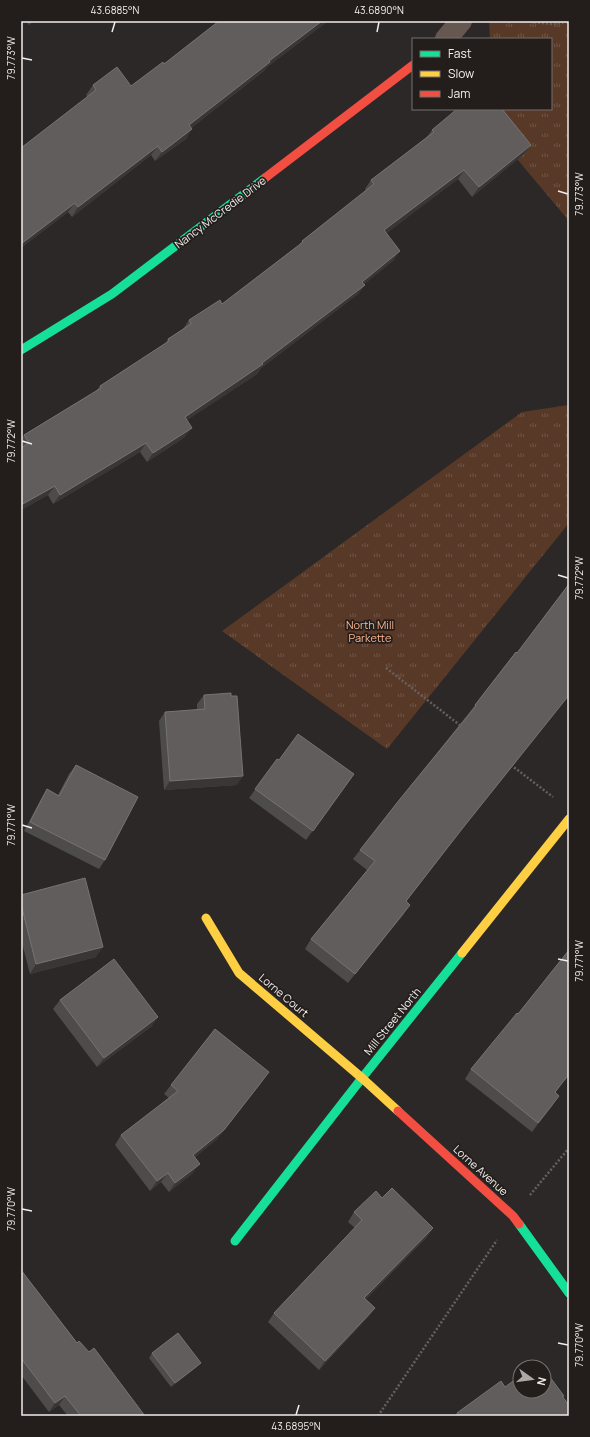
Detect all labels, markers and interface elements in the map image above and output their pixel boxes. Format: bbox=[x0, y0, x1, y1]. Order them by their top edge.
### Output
text: 43.6885°N bbox=[91, 3, 140, 17]
text: 43.6890°N bbox=[354, 3, 404, 17]
text: 79.773°W bbox=[4, 36, 18, 80]
legend bbox=[412, 38, 552, 110]
text: Fast bbox=[448, 45, 472, 62]
text: Slow bbox=[448, 65, 474, 82]
text: Jam bbox=[448, 85, 470, 102]
street label: Nancy McCredie Drive bbox=[171, 172, 269, 251]
text: 79.773°W bbox=[572, 172, 586, 216]
text: 79.772°W bbox=[4, 419, 18, 463]
text: 79.772°W bbox=[572, 556, 586, 600]
park label: North Mill Parkette bbox=[346, 617, 394, 645]
text: 79.771°W bbox=[4, 804, 18, 846]
text: 79.771°W bbox=[572, 940, 586, 982]
street label: Lorne Court bbox=[256, 970, 312, 1020]
street label: Mill Street North bbox=[360, 984, 424, 1058]
street label: Lorne Avenue bbox=[450, 1141, 512, 1199]
text: 79.770°W bbox=[4, 1186, 18, 1231]
text: 79.770°W bbox=[572, 1322, 586, 1367]
north arrow bbox=[512, 1359, 552, 1399]
text: N bbox=[534, 1376, 550, 1387]
text: 43.6895°N bbox=[271, 1419, 321, 1433]

